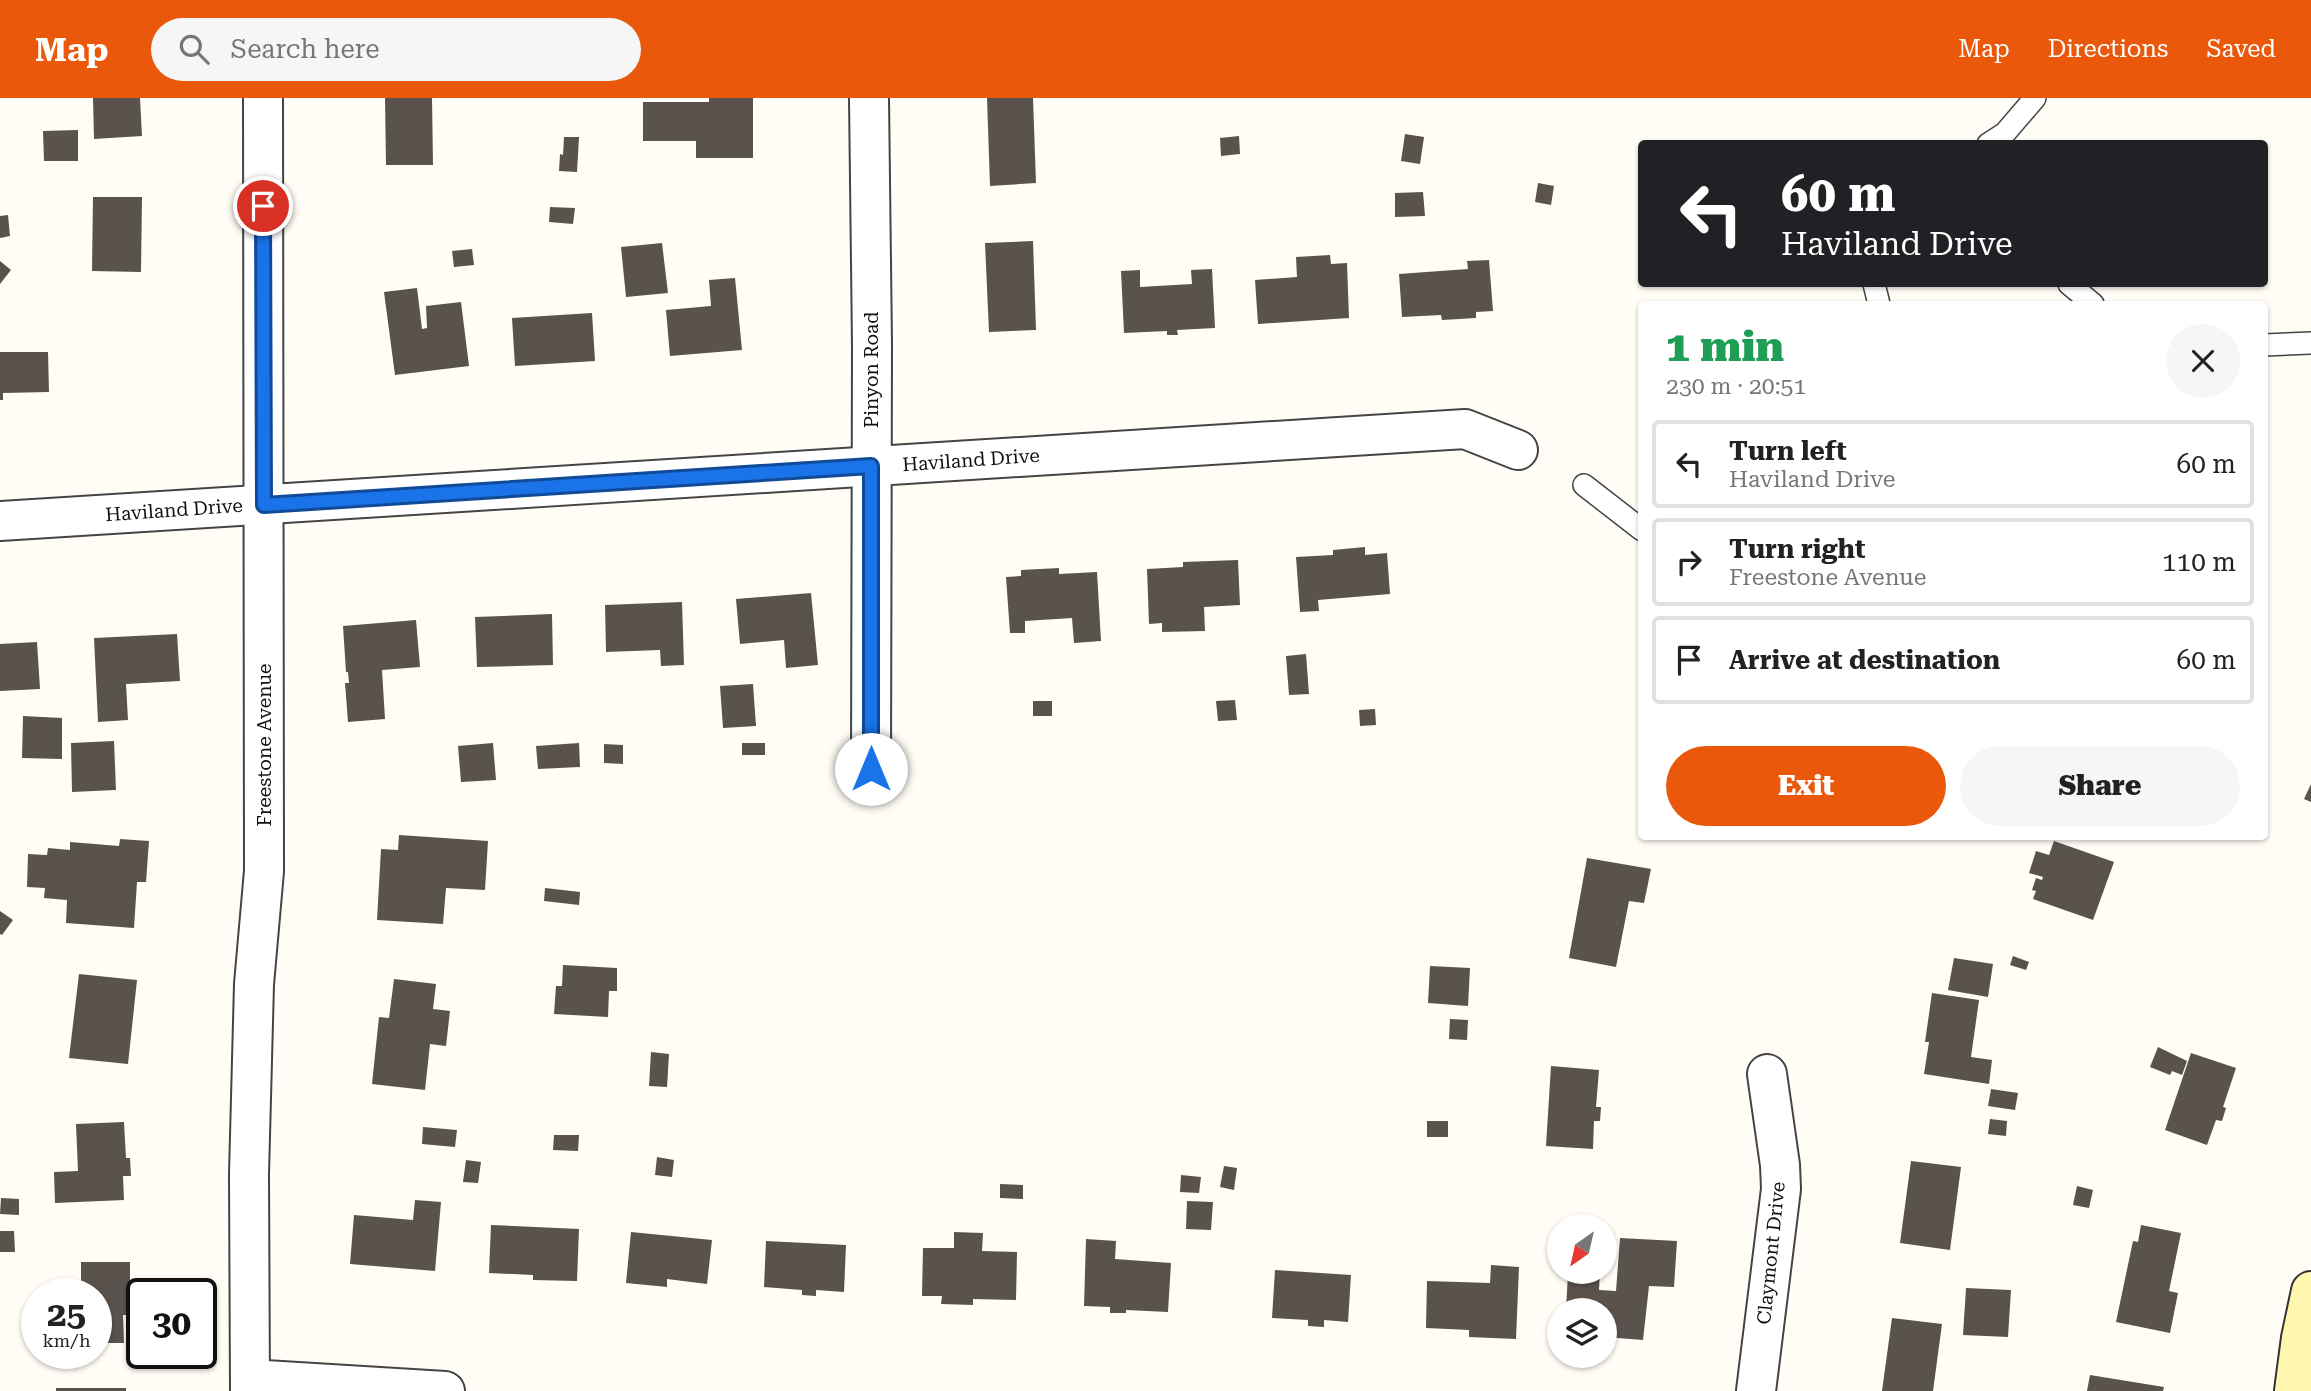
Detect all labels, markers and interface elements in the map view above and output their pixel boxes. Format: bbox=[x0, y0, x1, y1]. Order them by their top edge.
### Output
search box bbox=[151, 18, 641, 81]
text: Map bbox=[35, 30, 109, 69]
icon: search bbox=[175, 30, 213, 68]
text: Search here bbox=[231, 34, 380, 64]
text: Map bbox=[1958, 35, 2010, 63]
text: Directions bbox=[2048, 35, 2168, 63]
text: Saved bbox=[2206, 35, 2276, 63]
text: 60 m bbox=[1781, 166, 1896, 223]
icon: left bbox=[1666, 168, 1757, 259]
pin bbox=[233, 176, 293, 236]
icon: arrive bbox=[244, 187, 282, 225]
text: Haviland Drive bbox=[1781, 225, 2013, 263]
street label: Pinyon Road bbox=[860, 312, 883, 428]
text: 1 min bbox=[1666, 322, 1784, 371]
button: close bbox=[2166, 324, 2240, 398]
text: 230 m · 20:51 bbox=[1666, 373, 1806, 400]
text: Turn left bbox=[1729, 436, 1847, 466]
street label: Haviland Drive bbox=[902, 444, 1040, 476]
icon: left bbox=[1670, 445, 1708, 483]
text: 60 m bbox=[2177, 449, 2236, 479]
text: Haviland Drive bbox=[1729, 466, 1896, 493]
street label: Haviland Drive bbox=[105, 494, 243, 526]
text: Turn right bbox=[1729, 534, 1865, 564]
icon: right bbox=[1670, 543, 1708, 581]
text: 110 m bbox=[2162, 547, 2236, 577]
text: Freestone Avenue bbox=[1729, 564, 1926, 591]
icon: arrive bbox=[1670, 641, 1708, 679]
text: Arrive at destination bbox=[1729, 645, 2000, 675]
text: 60 m bbox=[2177, 645, 2236, 675]
street label: Freestone Avenue bbox=[253, 664, 276, 826]
position arrow bbox=[834, 732, 908, 806]
button: Exit bbox=[1666, 746, 1946, 826]
button: Share bbox=[1960, 746, 2240, 826]
street label: Claymont Drive bbox=[1752, 1181, 1790, 1325]
north arrow bbox=[1547, 1214, 1617, 1284]
map controls bbox=[1547, 1214, 1617, 1368]
speed limit sign: 30 bbox=[126, 1278, 217, 1369]
text: 25 bbox=[47, 1294, 86, 1335]
button: layers bbox=[1547, 1298, 1617, 1368]
text: km/h bbox=[42, 1330, 91, 1351]

